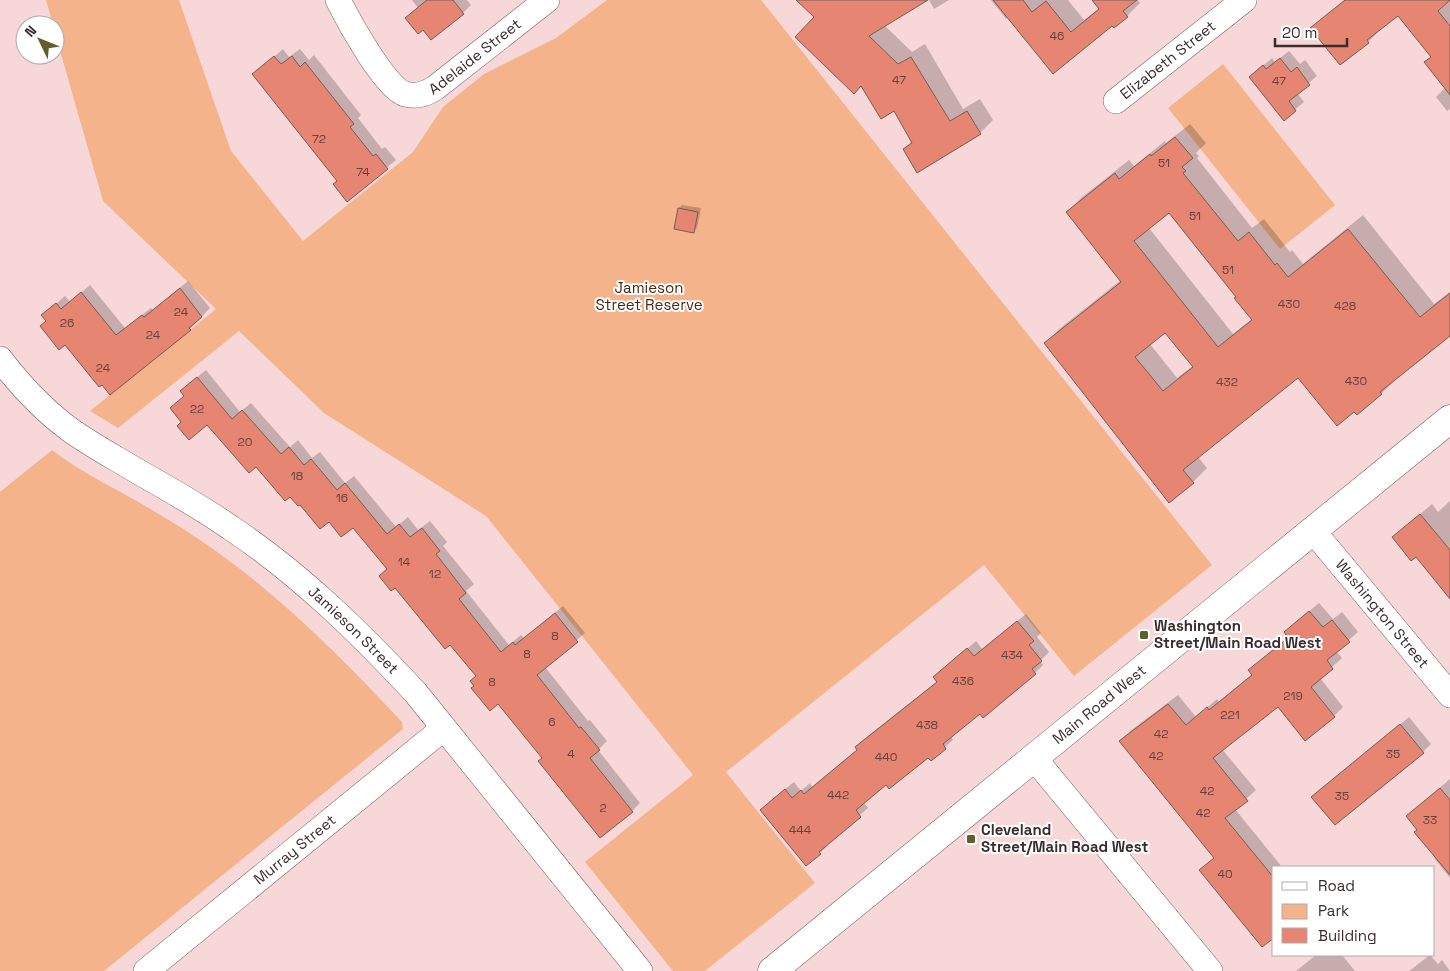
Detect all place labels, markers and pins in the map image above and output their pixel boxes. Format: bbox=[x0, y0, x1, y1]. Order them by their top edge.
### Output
place label: Washington Street/Main Road West bbox=[1154, 616, 1321, 652]
marker: Washington Street/Main Road West bbox=[1138, 629, 1150, 641]
place label: Cleveland Street/Main Road West bbox=[981, 820, 1148, 856]
marker: Cleveland Street/Main Road West bbox=[965, 833, 977, 845]

